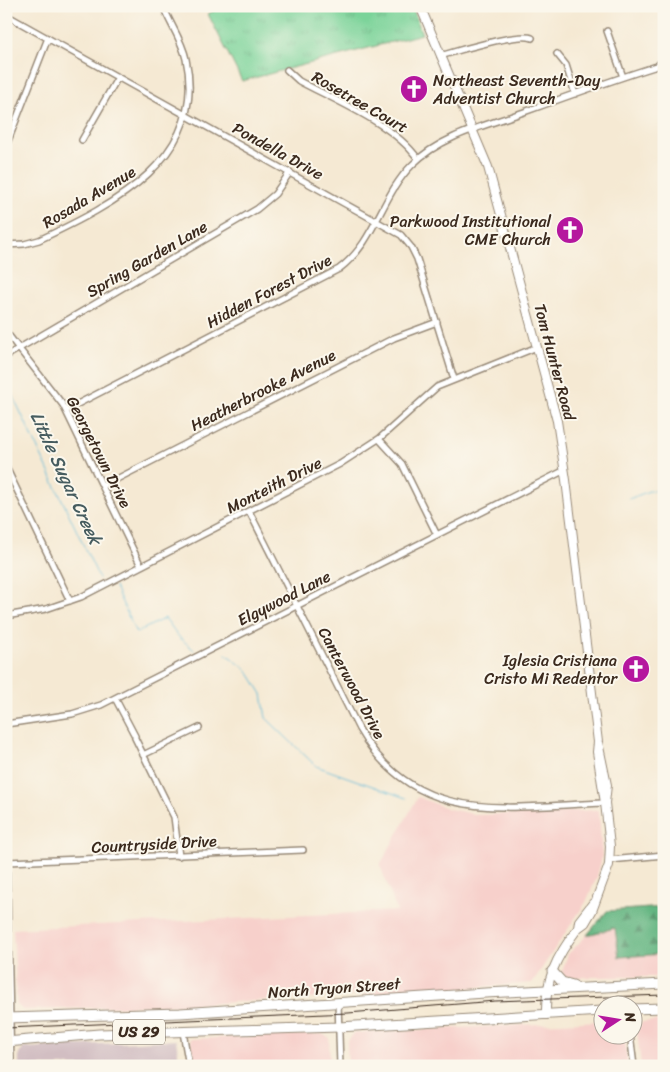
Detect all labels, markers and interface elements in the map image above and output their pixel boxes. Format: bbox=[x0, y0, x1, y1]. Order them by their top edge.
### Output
street label: Rosetree Court bbox=[306, 63, 414, 141]
place label: Northeast Seventh-Day Adventist Church bbox=[432, 66, 601, 113]
church icon: Northeast Seventh-Day Adventist Church bbox=[399, 74, 429, 104]
street label: Pondella Drive bbox=[227, 114, 329, 188]
street label: Rosada Avenue bbox=[37, 157, 142, 236]
place label: Parkwood Institutional CME Church bbox=[390, 207, 551, 254]
street label: Spring Garden Lane bbox=[81, 212, 213, 306]
church icon: Parkwood Institutional CME Church bbox=[555, 215, 585, 245]
street label: Hidden Forest Drive bbox=[201, 245, 337, 336]
street label: Tom Hunter Road bbox=[525, 300, 585, 425]
street label: Heatherbrooke Avenue bbox=[185, 341, 341, 439]
street label: Georgetown Drive bbox=[58, 391, 140, 514]
water label: Little Sugar Creek bbox=[21, 406, 112, 552]
street label: Monteith Drive bbox=[221, 448, 327, 522]
street label: Elgywood Lane bbox=[232, 562, 336, 634]
street label: Canterwood Drive bbox=[310, 622, 394, 745]
place label: Iglesia Cristiana Cristo Mi Redentor bbox=[484, 646, 618, 693]
church icon: Iglesia Cristiana Cristo Mi Redentor bbox=[621, 654, 651, 684]
street label: Countryside Drive bbox=[91, 826, 218, 862]
street label: North Tryon Street bbox=[267, 969, 402, 1007]
north arrow bbox=[592, 994, 642, 1044]
text: N bbox=[617, 1009, 644, 1025]
road number: US 29 bbox=[113, 1020, 165, 1044]

